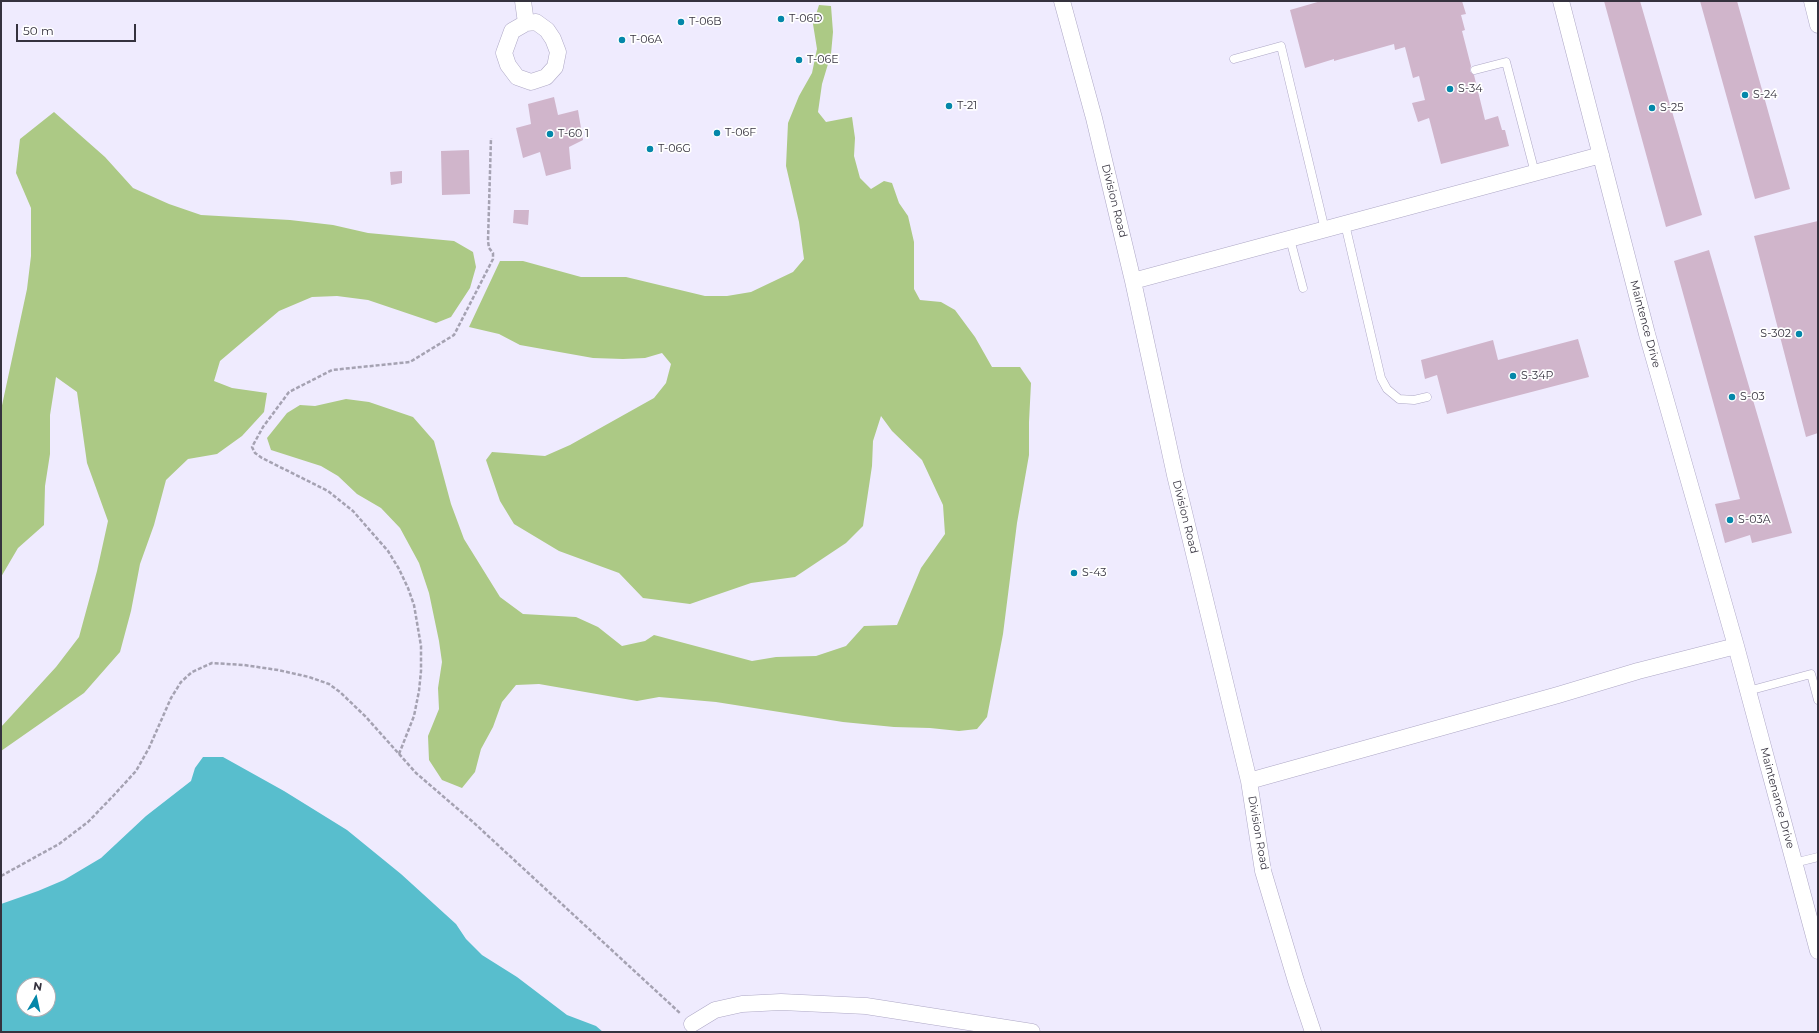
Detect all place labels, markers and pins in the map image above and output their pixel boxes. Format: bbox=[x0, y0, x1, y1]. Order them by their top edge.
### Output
place label: T-06D bbox=[789, 12, 822, 26]
marker: T-06D bbox=[776, 14, 786, 24]
place label: T-06B bbox=[689, 15, 722, 29]
marker: T-06B bbox=[676, 17, 686, 27]
place label: T-06A bbox=[630, 33, 662, 47]
marker: T-06A bbox=[617, 35, 627, 45]
place label: T-06E bbox=[807, 53, 839, 67]
marker: T-06E bbox=[794, 55, 804, 65]
place label: S-34 bbox=[1458, 82, 1482, 96]
marker: S-34 bbox=[1445, 84, 1455, 94]
place label: S-24 bbox=[1753, 88, 1777, 102]
marker: S-24 bbox=[1740, 90, 1750, 100]
place label: T-21 bbox=[957, 99, 977, 113]
marker: T-21 bbox=[944, 101, 954, 111]
place label: S-25 bbox=[1660, 101, 1684, 115]
marker: S-25 bbox=[1647, 103, 1657, 113]
place label: T-06F bbox=[725, 126, 756, 140]
place label: T-60 1 bbox=[558, 127, 589, 141]
marker: T-06F bbox=[712, 128, 722, 138]
marker: T-60 1 bbox=[545, 129, 555, 139]
place label: T-06G bbox=[658, 142, 691, 156]
marker: T-06G bbox=[645, 144, 655, 154]
place label: S-302 bbox=[1760, 327, 1791, 341]
marker: S-302 bbox=[1794, 329, 1804, 339]
place label: S-34P bbox=[1521, 369, 1553, 383]
marker: S-34P bbox=[1508, 371, 1518, 381]
place label: S-03 bbox=[1740, 390, 1765, 404]
marker: S-03 bbox=[1727, 392, 1737, 402]
place label: S-03A bbox=[1738, 513, 1771, 527]
marker: S-03A bbox=[1725, 515, 1735, 525]
place label: S-43 bbox=[1082, 566, 1107, 580]
marker: S-43 bbox=[1069, 568, 1079, 578]

